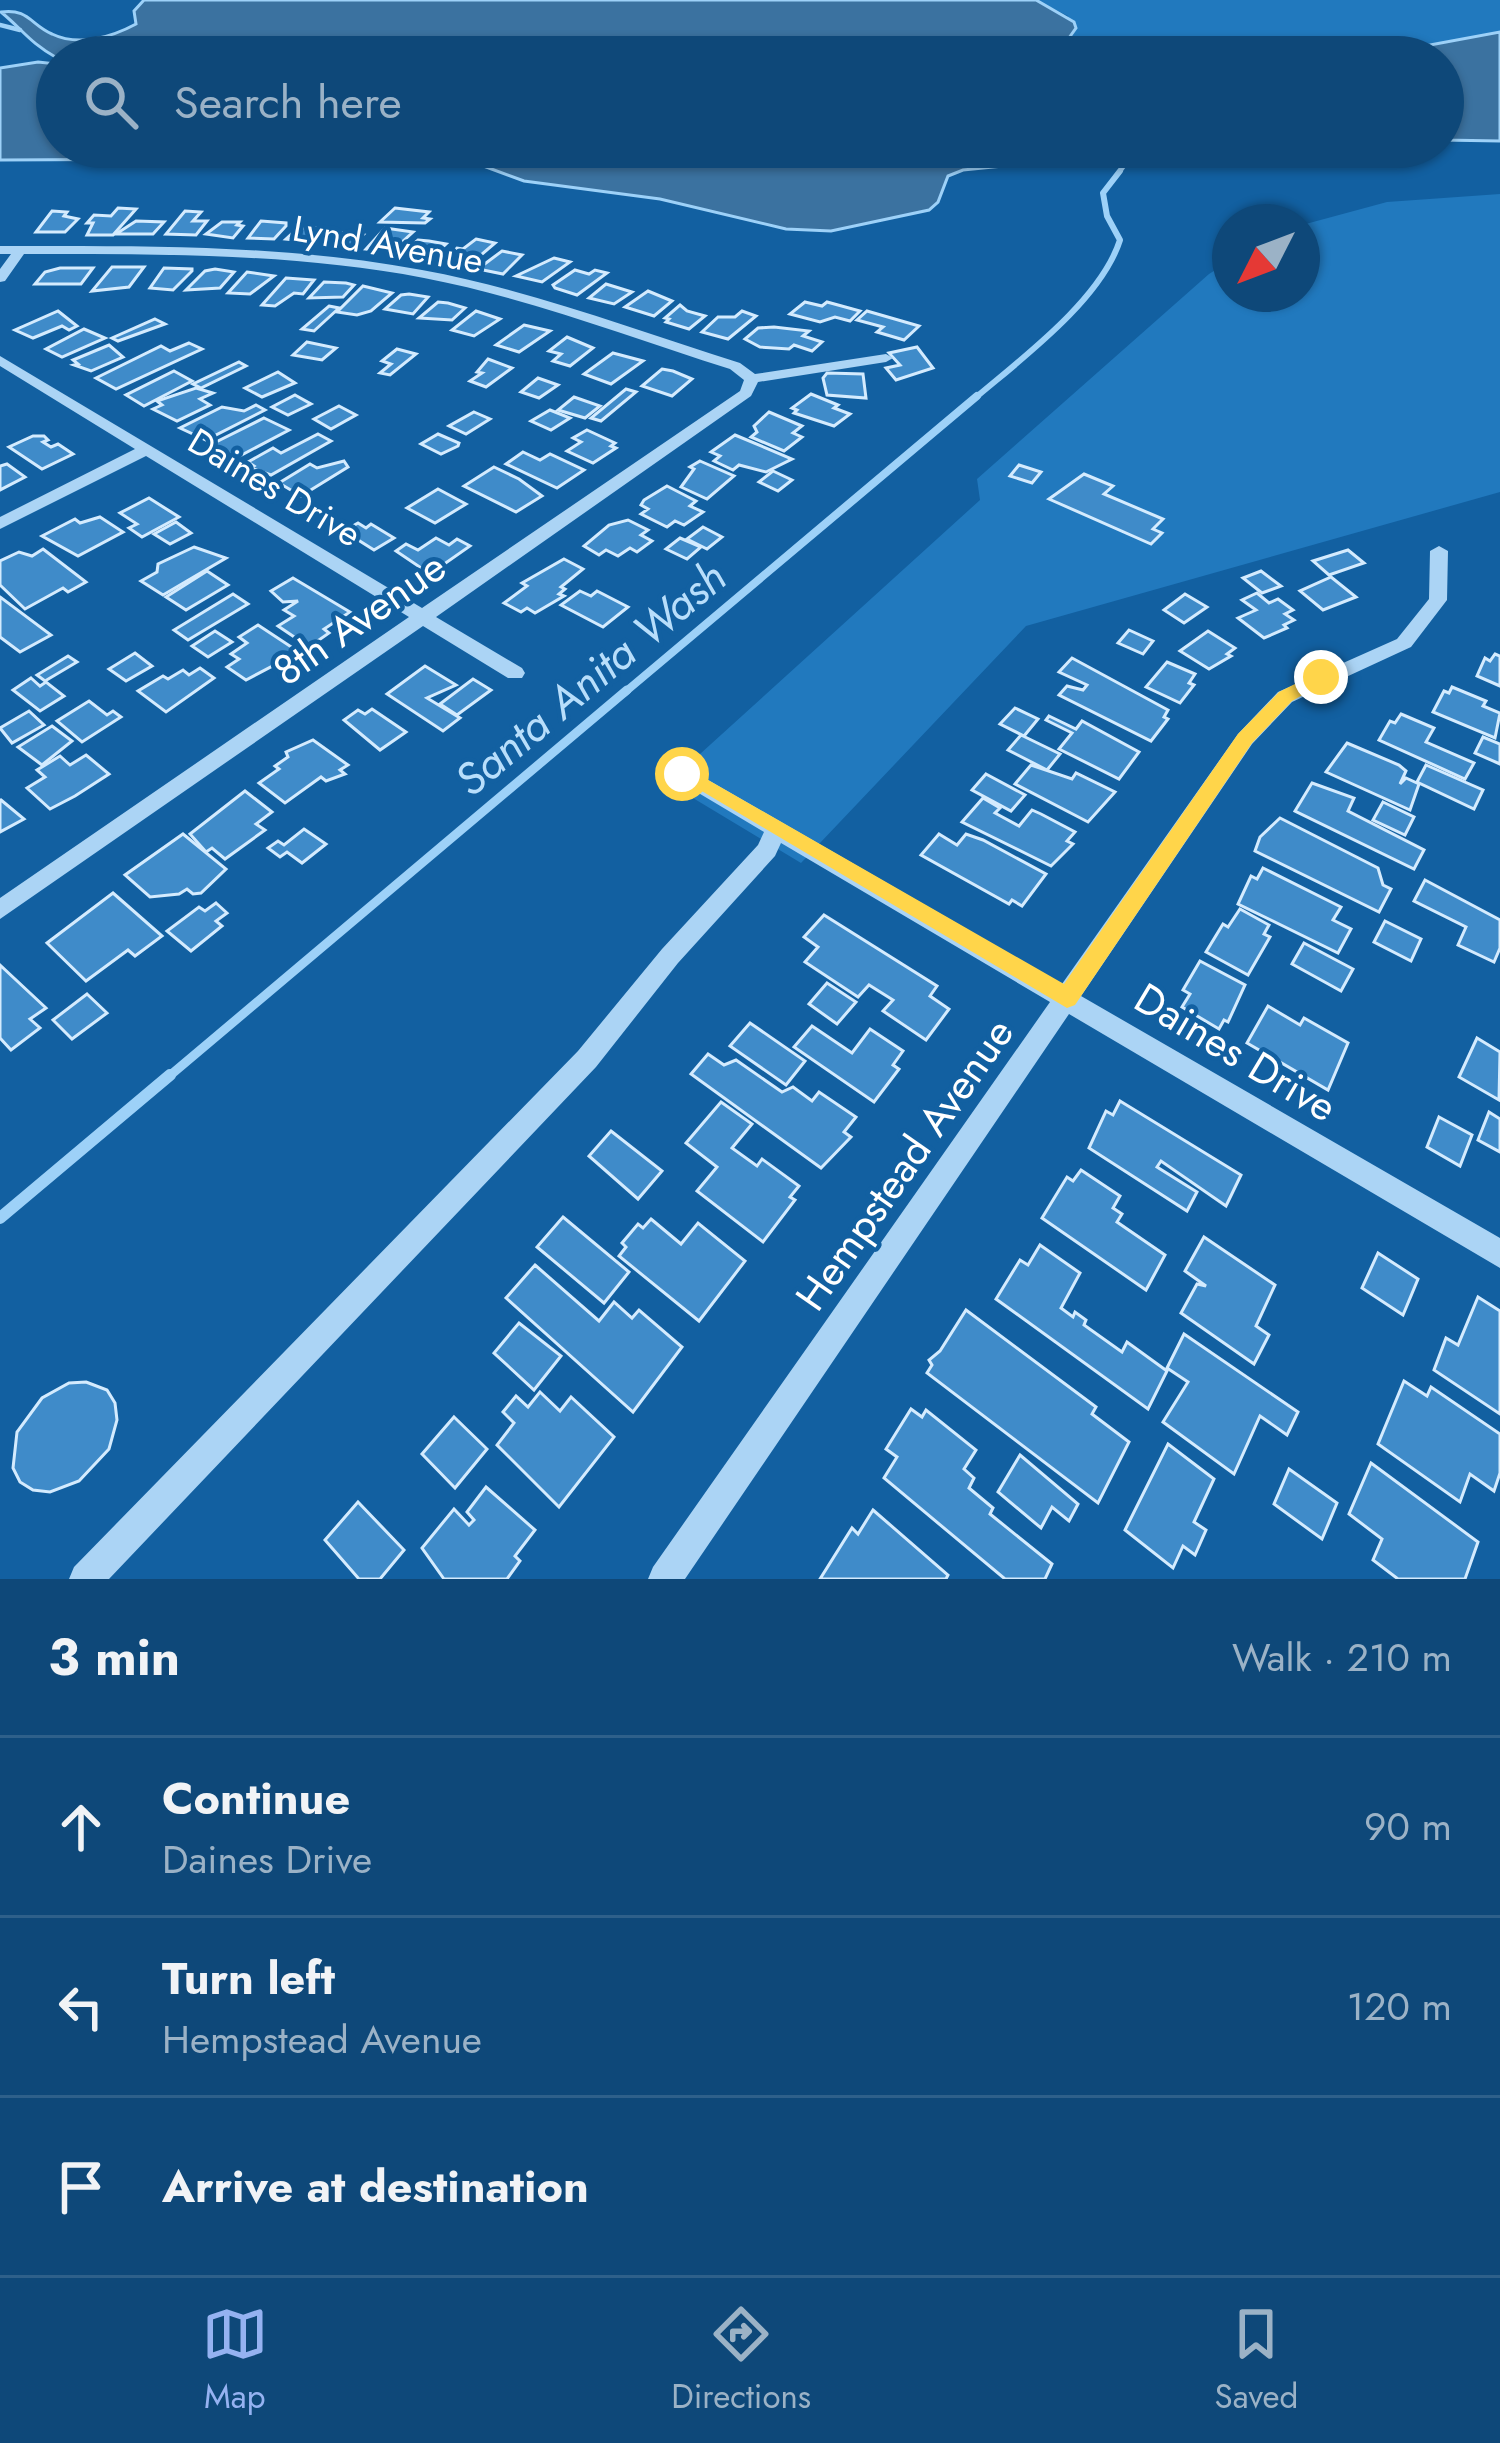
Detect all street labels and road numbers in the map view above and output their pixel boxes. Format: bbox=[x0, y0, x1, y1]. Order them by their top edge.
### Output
street label: Lynd Avenue bbox=[289, 202, 487, 286]
street label: Daines Drive bbox=[178, 415, 372, 559]
street label: 8th Avenue bbox=[260, 536, 458, 700]
street label: Daines Drive bbox=[1123, 968, 1348, 1137]
street label: Hempstead Avenue bbox=[781, 1006, 1028, 1323]

